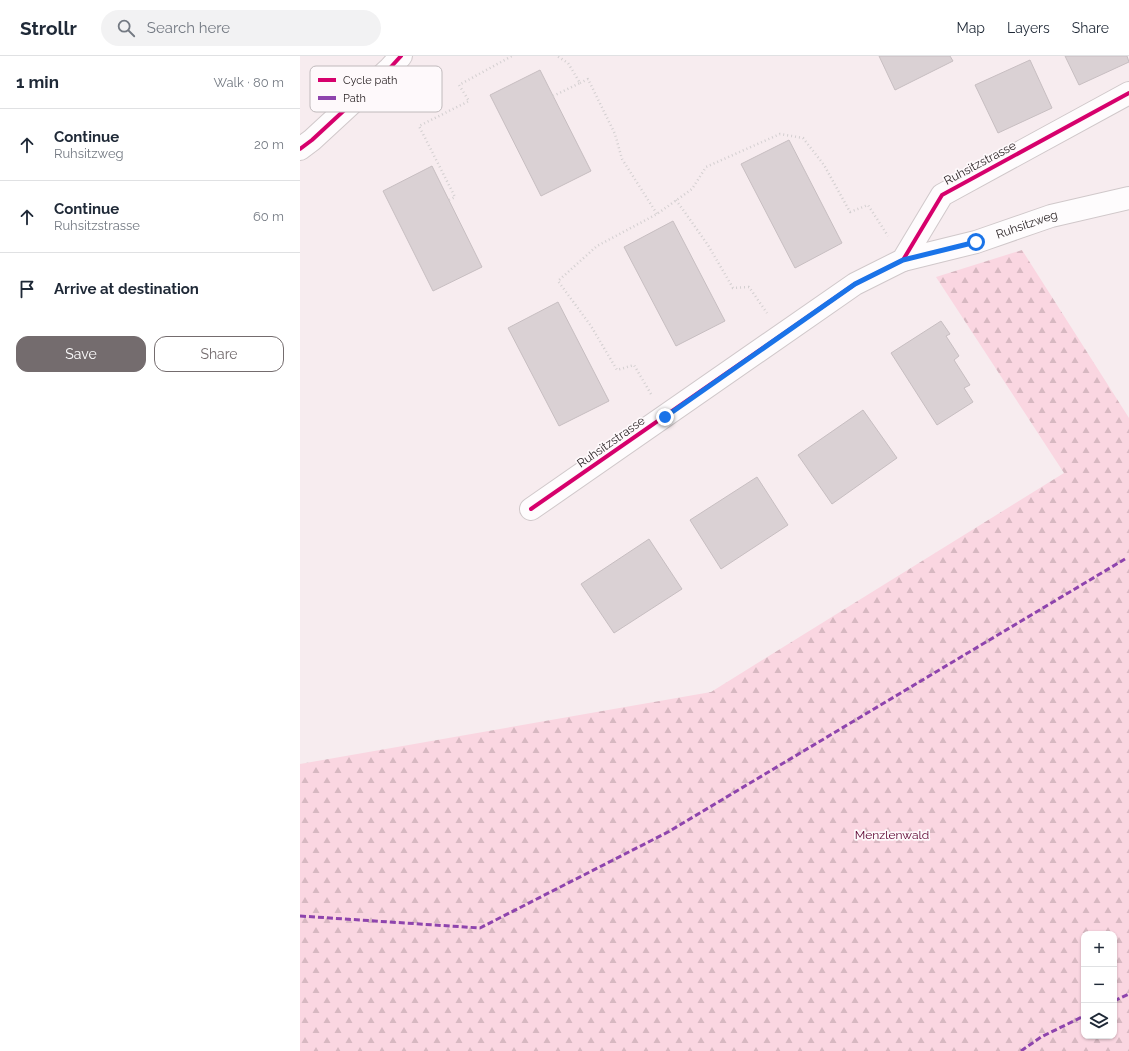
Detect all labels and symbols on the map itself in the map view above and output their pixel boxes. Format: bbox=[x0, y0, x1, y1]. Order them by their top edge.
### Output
legend bbox=[310, 66, 442, 112]
text: Cycle path bbox=[343, 74, 397, 87]
text: Path bbox=[343, 92, 366, 105]
street label: Ruhsitzstrasse bbox=[942, 138, 1018, 188]
street label: Ruhsitzweg bbox=[994, 208, 1059, 242]
route start bbox=[967, 233, 985, 251]
route end bbox=[656, 408, 674, 426]
street label: Ruhsitzstrasse bbox=[574, 413, 648, 471]
park label: Menzlenwald bbox=[855, 828, 929, 842]

